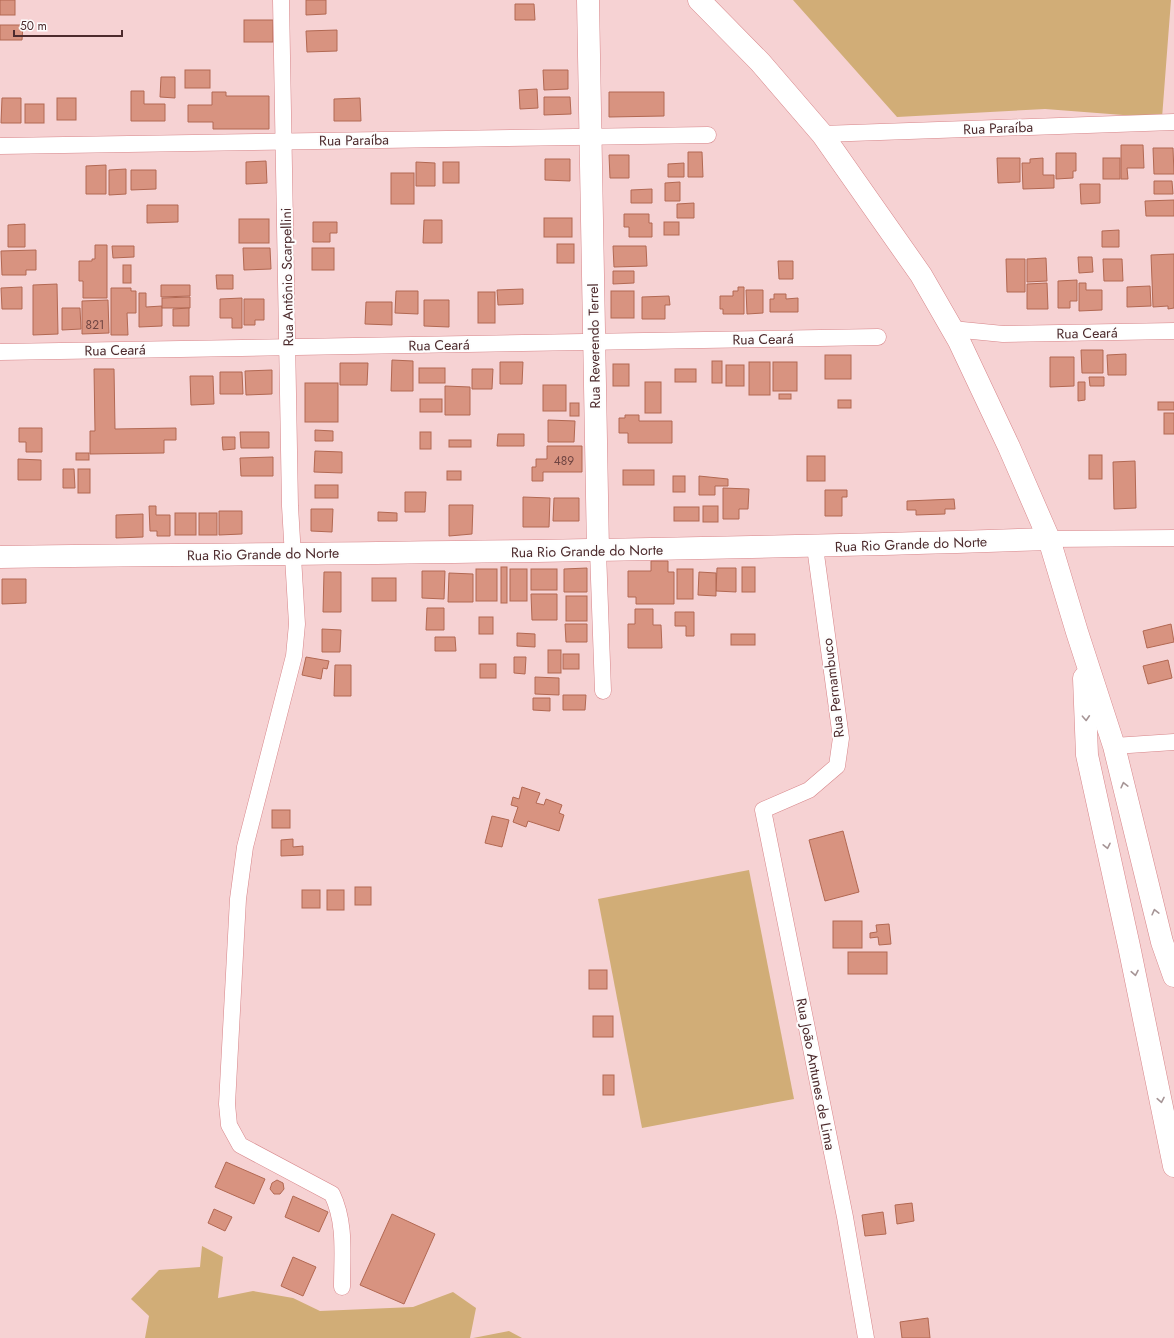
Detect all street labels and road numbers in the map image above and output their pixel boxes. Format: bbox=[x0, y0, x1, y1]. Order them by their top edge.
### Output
street label: Rua Paraíba bbox=[963, 117, 1033, 139]
street label: Rua Paraíba bbox=[319, 129, 389, 151]
street label: Rua Antônio Scarpellini bbox=[276, 207, 298, 347]
street label: Rua Reverendo Terrel bbox=[583, 283, 605, 409]
street label: Rua Ceará bbox=[1056, 322, 1118, 344]
street label: Rua Ceará bbox=[732, 328, 794, 350]
street label: Rua Ceará bbox=[408, 334, 470, 356]
street label: Rua Ceará bbox=[84, 339, 146, 361]
street label: Rua Rio Grande do Norte bbox=[835, 531, 987, 557]
street label: Rua Rio Grande do Norte bbox=[511, 540, 663, 562]
street label: Rua Rio Grande do Norte bbox=[187, 543, 339, 565]
street label: Rua Pernambuco bbox=[817, 637, 849, 739]
street label: Rua João Antunes de Lima bbox=[791, 996, 841, 1152]

